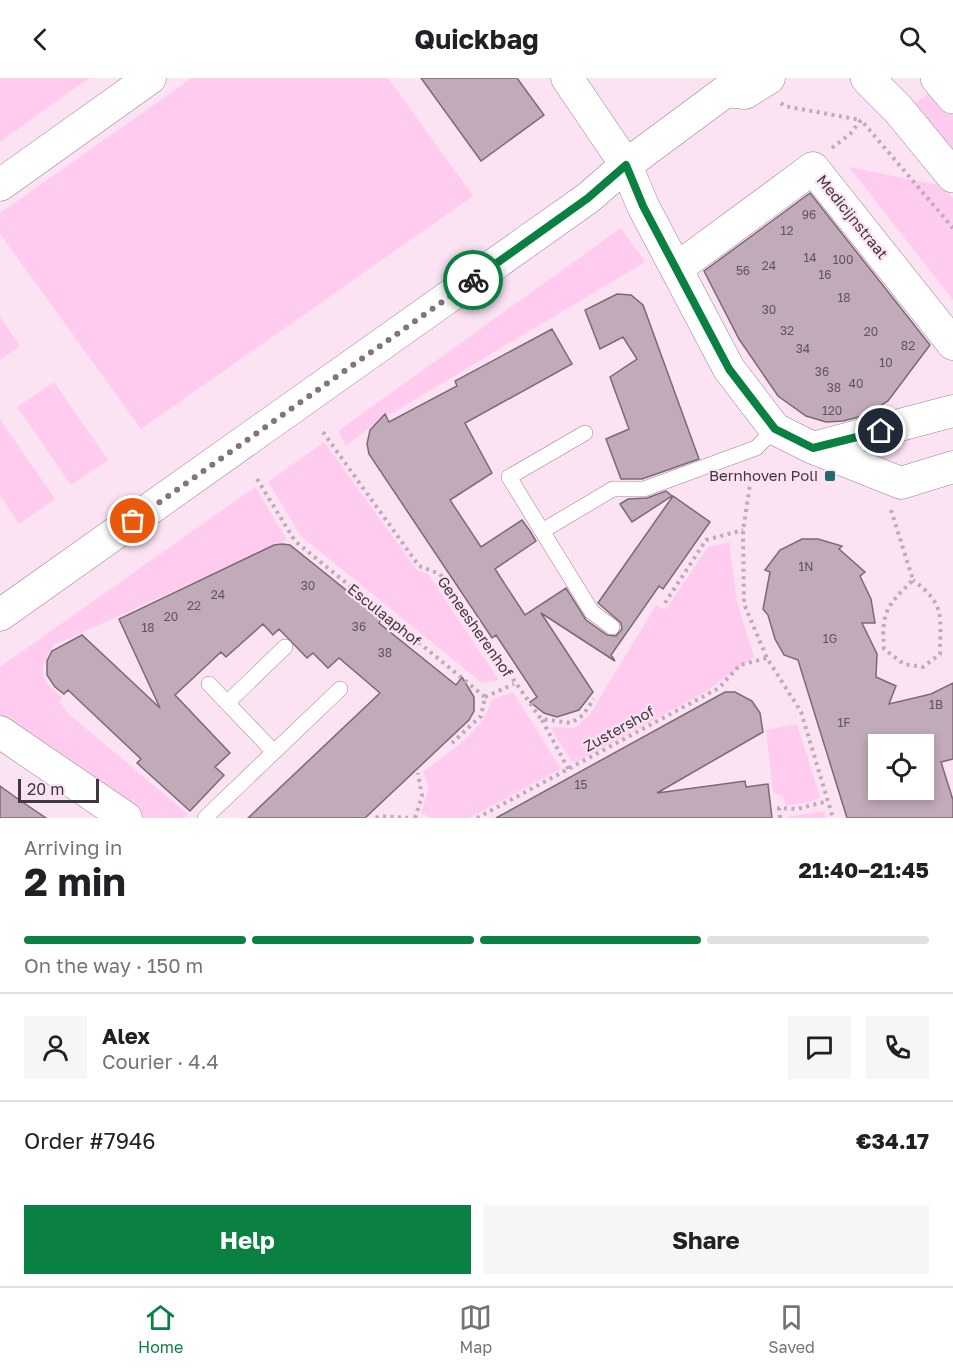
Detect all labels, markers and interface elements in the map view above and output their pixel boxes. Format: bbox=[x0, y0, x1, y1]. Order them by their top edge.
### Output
icon: back bbox=[24, 23, 57, 56]
text: Quickbag bbox=[414, 23, 539, 55]
icon: search bbox=[896, 23, 929, 56]
street label: Medicijnstraat bbox=[813, 171, 892, 262]
house number: 96 bbox=[802, 207, 816, 222]
house number: 12 bbox=[781, 223, 793, 238]
courier bbox=[443, 250, 503, 310]
house number: 14 bbox=[803, 250, 817, 265]
house number: 100 bbox=[833, 252, 853, 267]
house number: 24 bbox=[762, 258, 776, 273]
house number: 56 bbox=[736, 263, 750, 278]
icon: bike bbox=[457, 264, 490, 297]
house number: 16 bbox=[818, 267, 832, 282]
house number: 18 bbox=[837, 290, 851, 305]
house number: 30 bbox=[762, 302, 776, 317]
house number: 32 bbox=[780, 323, 794, 338]
house number: 20 bbox=[864, 324, 878, 339]
house number: 82 bbox=[901, 338, 915, 353]
house number: 34 bbox=[796, 341, 810, 356]
house number: 10 bbox=[879, 355, 893, 370]
house number: 36 bbox=[815, 364, 829, 379]
house number: 40 bbox=[849, 376, 863, 391]
house number: 38 bbox=[827, 380, 841, 395]
house number: 120 bbox=[822, 403, 842, 418]
pin bbox=[855, 405, 906, 456]
icon: home bbox=[864, 414, 897, 447]
place label: Bernhoven Poli bbox=[709, 466, 818, 484]
marker: Bernhoven Poli bbox=[823, 469, 837, 483]
pin bbox=[107, 495, 158, 546]
icon: bag bbox=[116, 504, 149, 537]
house number: 1N bbox=[799, 559, 813, 574]
street label: Geneesherenhof bbox=[434, 573, 518, 681]
house number: 30 bbox=[301, 578, 315, 593]
street label: Esculaaphof bbox=[344, 579, 425, 650]
house number: 24 bbox=[211, 587, 225, 602]
house number: 22 bbox=[187, 598, 201, 613]
house number: 20 bbox=[164, 609, 178, 624]
house number: 36 bbox=[352, 619, 366, 634]
house number: 18 bbox=[141, 620, 155, 635]
house number: 1G bbox=[823, 631, 837, 646]
house number: 38 bbox=[378, 645, 392, 660]
house number: 1B bbox=[929, 697, 943, 712]
street label: Zustershof bbox=[580, 701, 657, 755]
house number: 1F bbox=[838, 715, 850, 730]
map controls bbox=[868, 734, 934, 800]
button: locate bbox=[868, 734, 934, 800]
scale bar bbox=[18, 776, 99, 804]
house number: 15 bbox=[575, 777, 587, 792]
text: 20 m bbox=[27, 779, 64, 799]
text: Arriving in bbox=[24, 835, 122, 859]
text: 21:40–21:45 bbox=[799, 856, 929, 883]
text: 2 min bbox=[24, 858, 126, 905]
text: On the way · 150 m bbox=[24, 953, 203, 977]
button: person bbox=[24, 1016, 87, 1079]
button: chat bbox=[788, 1016, 851, 1079]
button: phone bbox=[866, 1016, 929, 1079]
text: Alex bbox=[102, 1022, 150, 1049]
text: Courier · 4.4 bbox=[102, 1049, 219, 1073]
text: Order #7946 bbox=[24, 1127, 156, 1154]
text: €34.17 bbox=[856, 1127, 929, 1154]
button: Help bbox=[24, 1205, 471, 1274]
button: Share bbox=[483, 1205, 929, 1274]
tab: Home bbox=[138, 1301, 183, 1357]
tab: Map bbox=[459, 1301, 492, 1357]
tab: Saved bbox=[768, 1301, 815, 1357]

